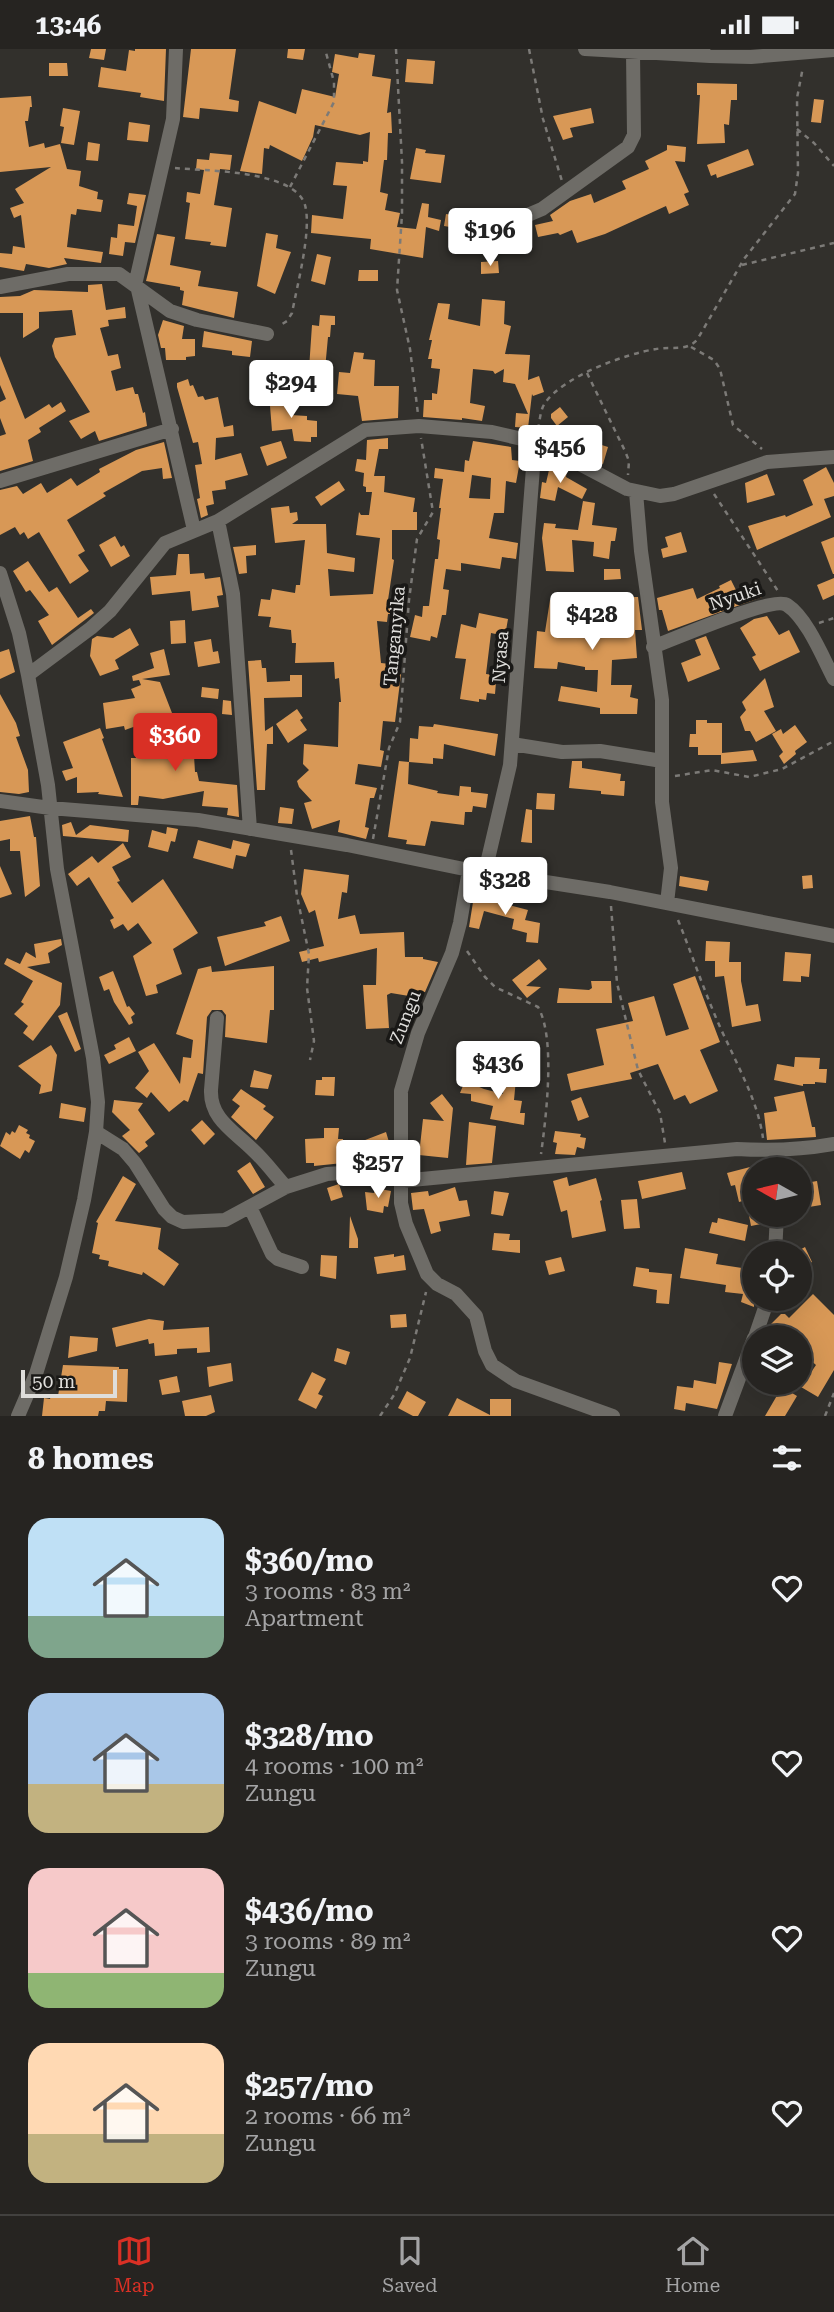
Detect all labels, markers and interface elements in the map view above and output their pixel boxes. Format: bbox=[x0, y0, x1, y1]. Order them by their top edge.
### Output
text: 13:46 bbox=[35, 10, 101, 40]
pin: $196 bbox=[449, 209, 531, 268]
text: $196 bbox=[464, 217, 516, 244]
pin: $294 bbox=[250, 361, 332, 420]
text: $294 bbox=[265, 369, 317, 396]
pin: $456 bbox=[519, 425, 601, 485]
text: $456 bbox=[534, 434, 586, 461]
street label: Nyuki bbox=[706, 577, 764, 615]
street label: Tanganyika bbox=[379, 585, 409, 687]
pin: $428 bbox=[551, 593, 633, 652]
text: $428 bbox=[566, 601, 618, 628]
street label: Nyasa bbox=[488, 630, 512, 684]
pin: $360 bbox=[134, 713, 216, 773]
text: $360 bbox=[149, 722, 201, 749]
pin: $328 bbox=[464, 857, 546, 917]
text: $328 bbox=[479, 866, 531, 893]
street label: Zungu bbox=[385, 987, 425, 1047]
pin: $436 bbox=[457, 1041, 539, 1101]
text: $436 bbox=[472, 1050, 524, 1077]
pin: $257 bbox=[337, 1141, 419, 1200]
text: $257 bbox=[352, 1149, 404, 1176]
north arrow bbox=[742, 1157, 812, 1227]
map controls bbox=[742, 1157, 812, 1395]
button: locate bbox=[742, 1241, 812, 1311]
button: layers bbox=[742, 1325, 812, 1395]
scale bar bbox=[21, 1367, 117, 1399]
text: 50 m bbox=[32, 1370, 75, 1393]
icon: filters bbox=[768, 1439, 806, 1477]
text: 8 homes bbox=[28, 1441, 154, 1476]
text: $360/mo bbox=[245, 1543, 374, 1578]
icon: home bbox=[84, 1546, 168, 1630]
icon: heart bbox=[768, 1569, 806, 1607]
text: 3 rooms · 83 m² bbox=[245, 1578, 411, 1605]
text: Apartment bbox=[245, 1605, 364, 1632]
text: $328/mo bbox=[245, 1718, 374, 1753]
icon: home bbox=[84, 1721, 168, 1805]
icon: heart bbox=[768, 1744, 806, 1782]
text: 4 rooms · 100 m² bbox=[245, 1753, 423, 1780]
text: Zungu bbox=[245, 1780, 316, 1807]
text: $436/mo bbox=[245, 1893, 374, 1928]
icon: home bbox=[84, 1896, 168, 1980]
icon: heart bbox=[768, 1919, 806, 1957]
text: 3 rooms · 89 m² bbox=[245, 1928, 411, 1955]
text: Zungu bbox=[245, 1955, 316, 1982]
text: $257/mo bbox=[245, 2068, 374, 2103]
icon: home bbox=[84, 2071, 168, 2155]
icon: heart bbox=[768, 2094, 806, 2132]
text: 2 rooms · 66 m² bbox=[245, 2103, 411, 2130]
text: Zungu bbox=[245, 2130, 316, 2157]
tab: Map bbox=[114, 2232, 155, 2297]
tab: Saved bbox=[382, 2232, 437, 2297]
tab: Home bbox=[665, 2232, 720, 2297]

